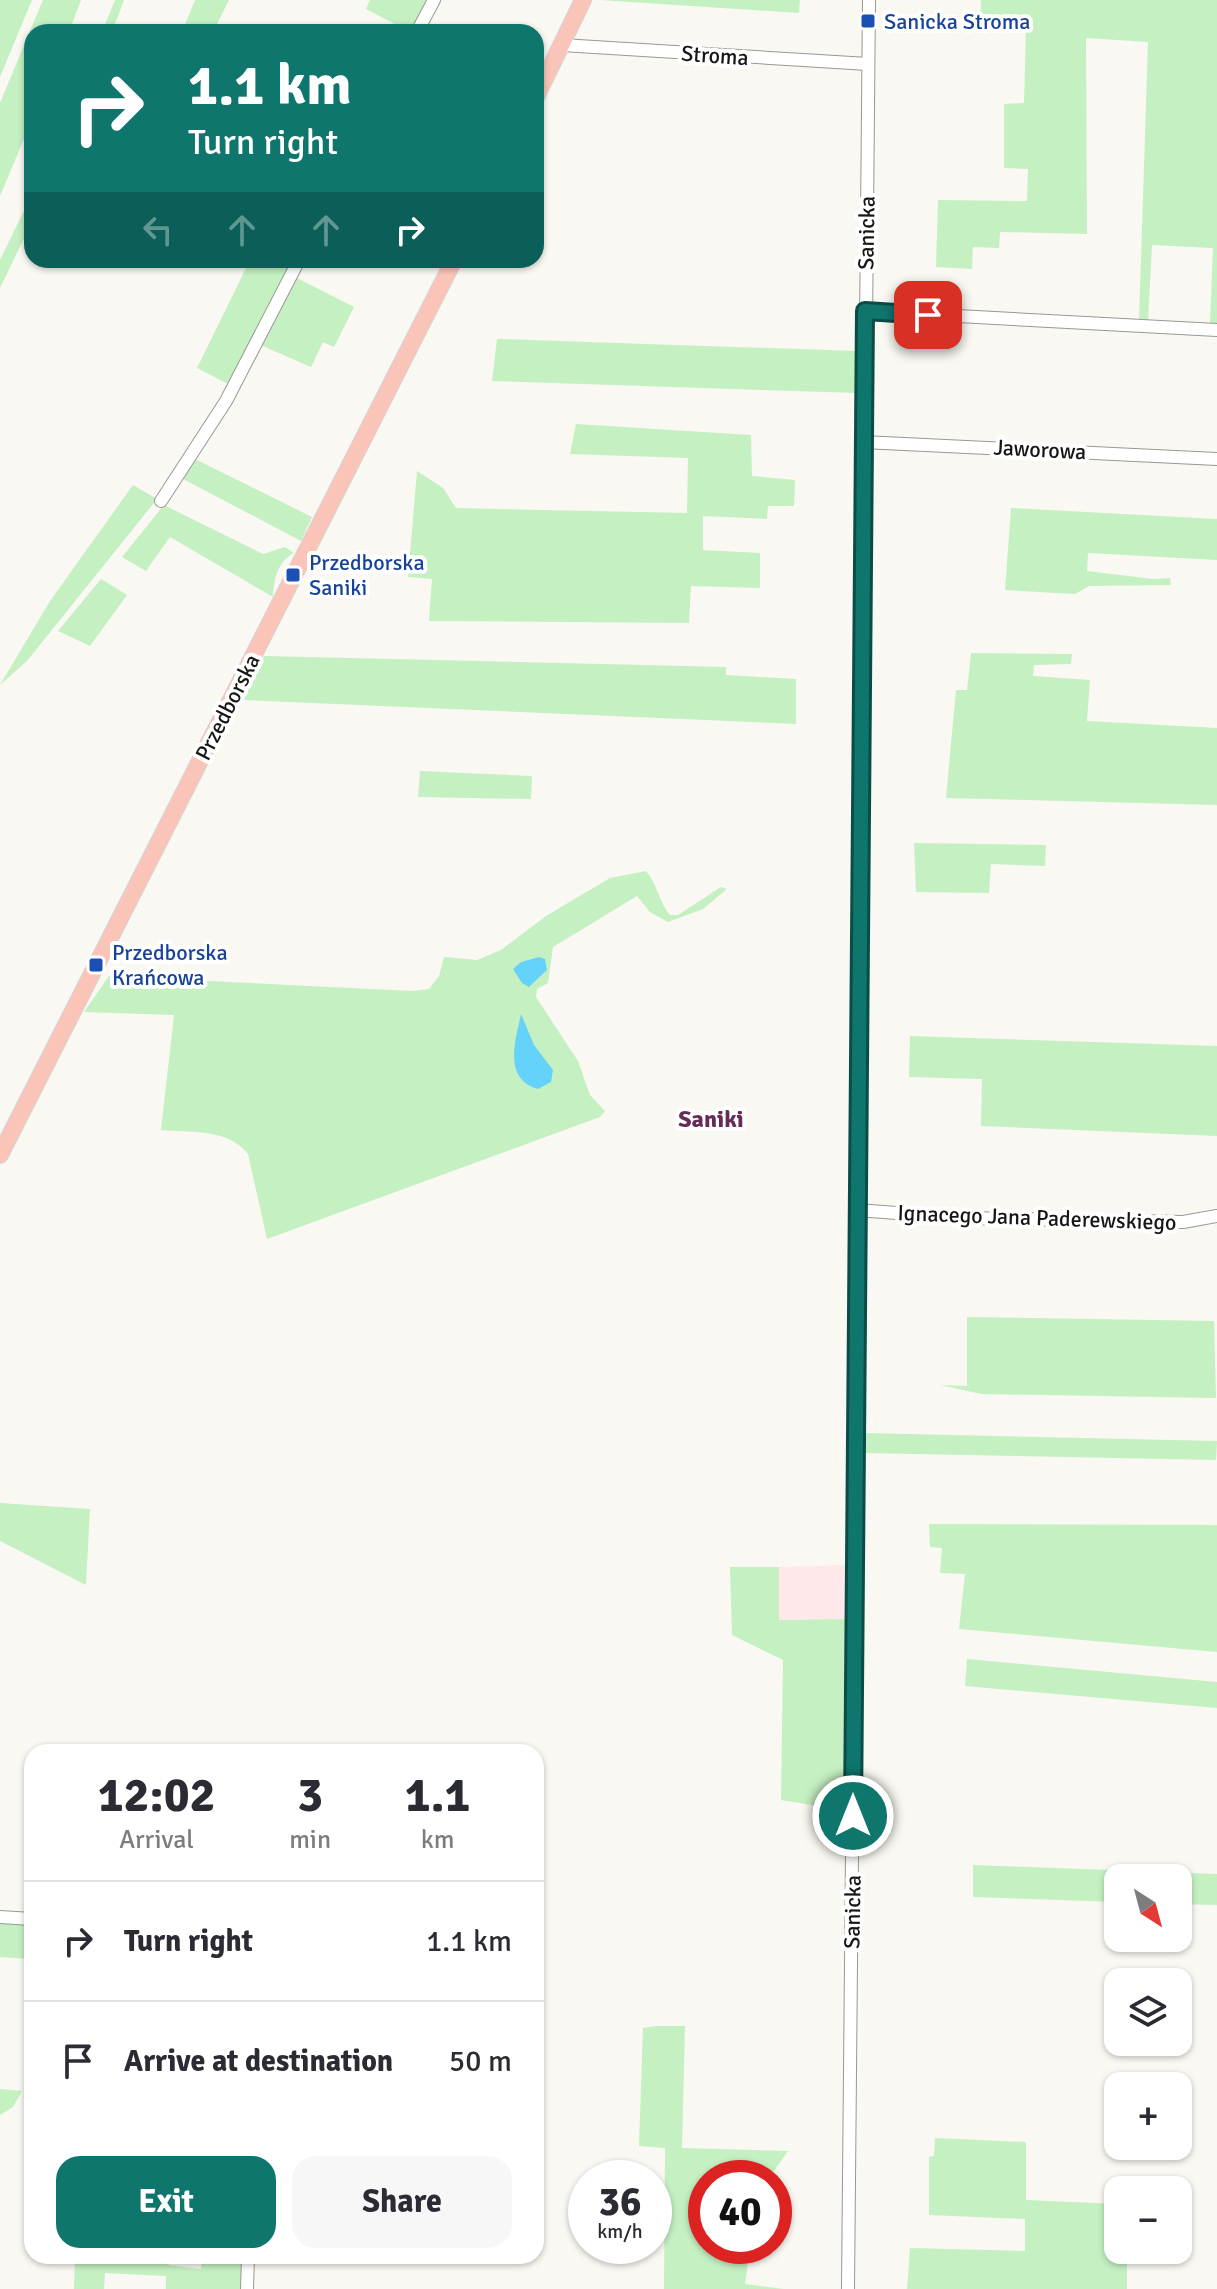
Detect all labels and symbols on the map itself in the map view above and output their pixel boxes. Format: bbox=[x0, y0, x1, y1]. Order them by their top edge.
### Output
place label: Sanicka Stroma bbox=[884, 8, 1030, 35]
marker: Sanicka Stroma bbox=[859, 12, 877, 30]
street label: Stroma bbox=[680, 40, 750, 71]
street label: Sanicka bbox=[852, 196, 881, 270]
pin bbox=[894, 281, 962, 349]
street label: Jaworowa bbox=[993, 434, 1087, 465]
place label: Przedborska Saniki bbox=[309, 549, 425, 601]
marker: Przedborska Saniki bbox=[284, 566, 302, 584]
street label: Przedborska bbox=[189, 650, 266, 765]
place label: Przedborska Krańcowa bbox=[112, 939, 228, 991]
marker: Przedborska Krańcowa bbox=[87, 956, 105, 974]
district label: Saniki bbox=[678, 1104, 744, 1134]
street label: Ignacego Jana Paderewskiego bbox=[897, 1199, 1177, 1236]
position arrow bbox=[811, 1774, 895, 1858]
north arrow bbox=[1104, 1864, 1192, 1952]
street label: Sanicka bbox=[838, 1875, 867, 1949]
speed limit sign: 40 bbox=[688, 2160, 792, 2264]

